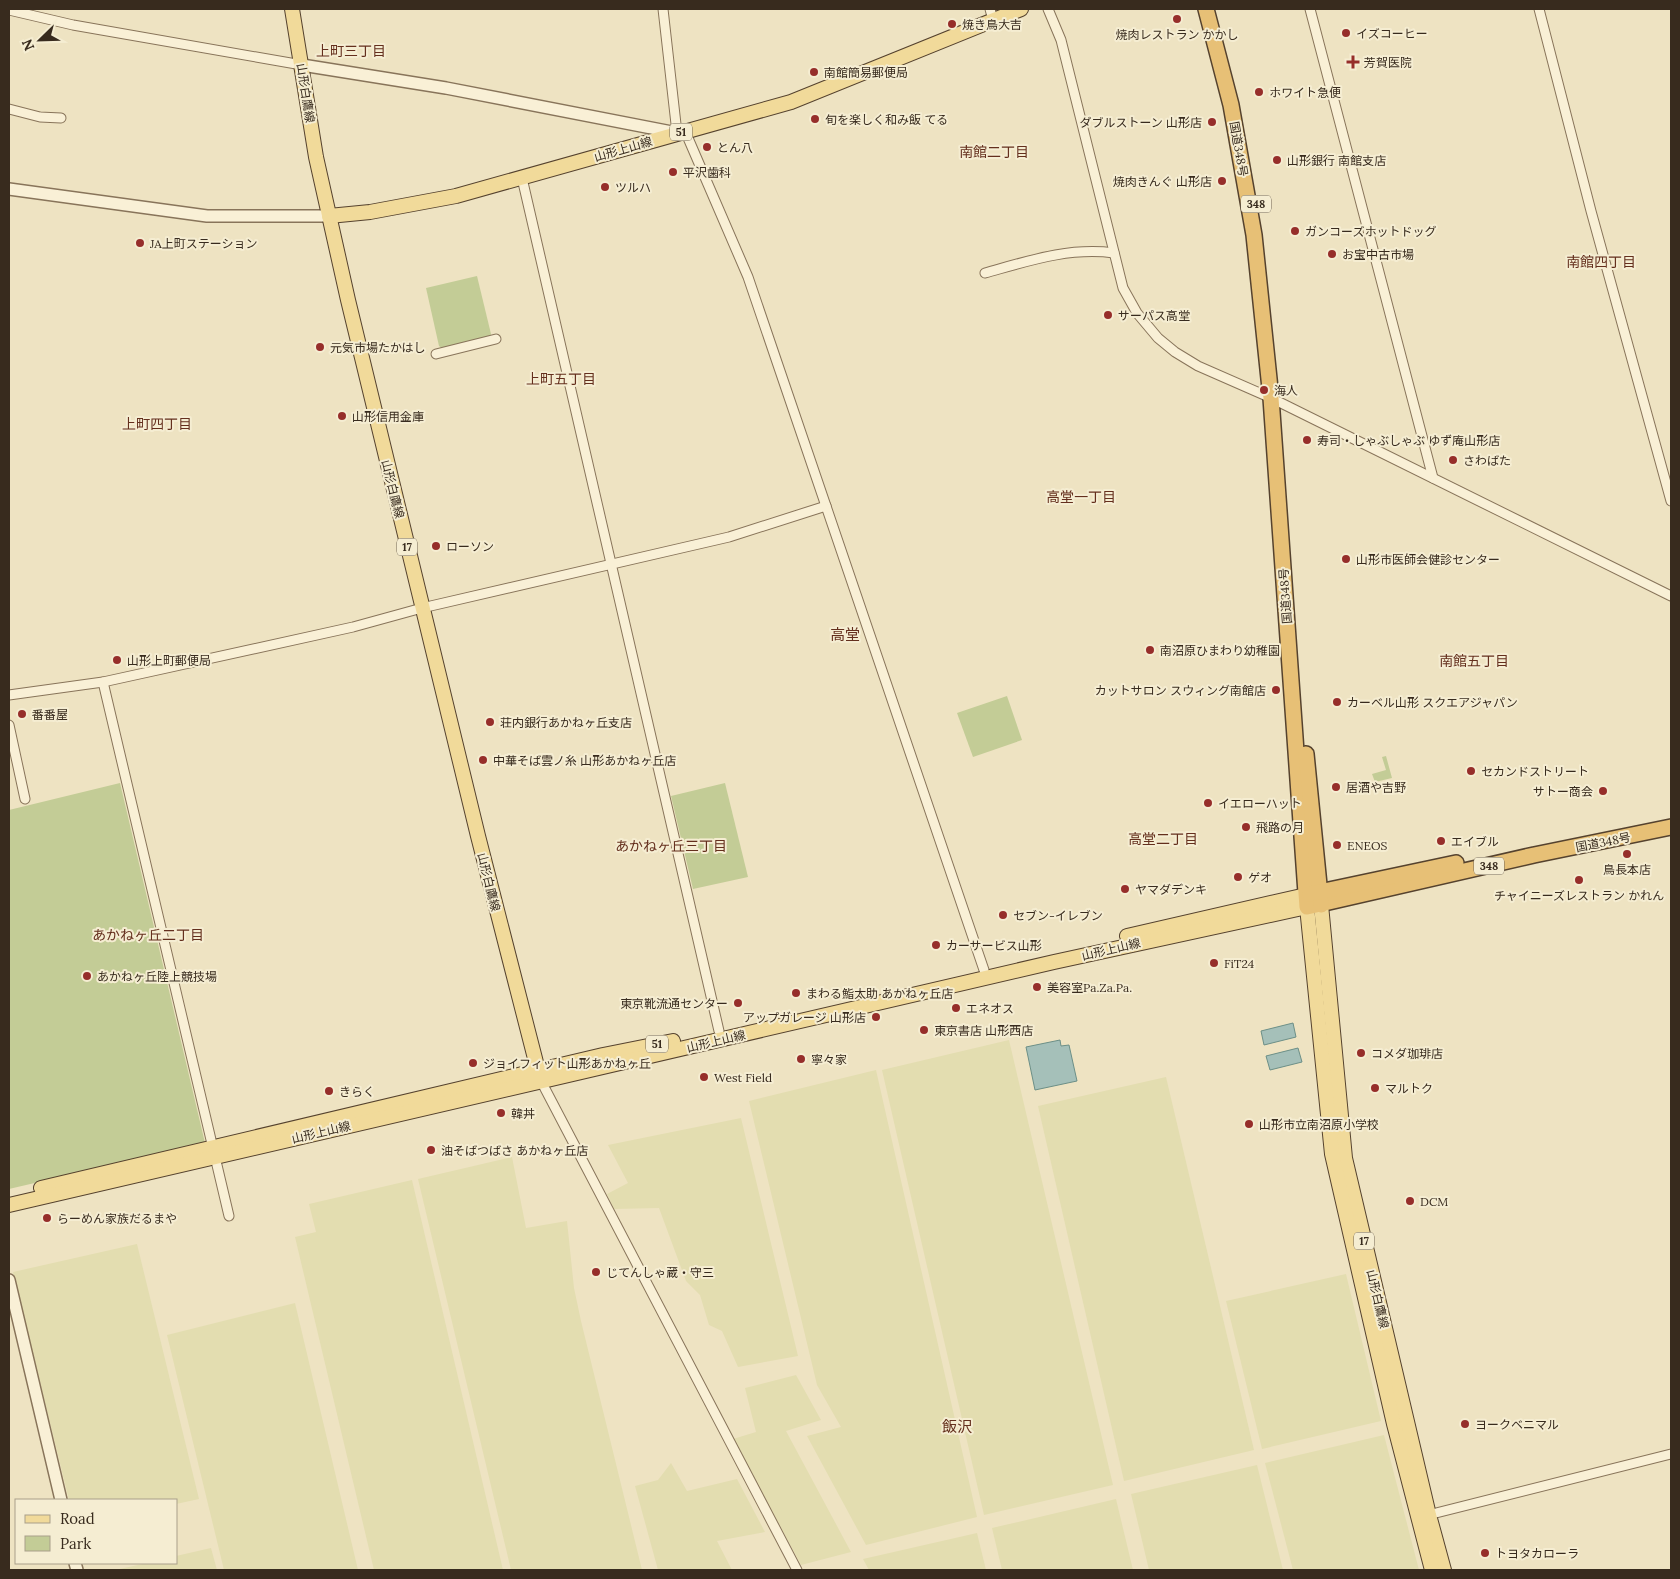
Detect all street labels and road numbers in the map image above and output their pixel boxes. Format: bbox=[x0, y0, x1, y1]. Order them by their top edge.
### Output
street label: 山形白鷹線 bbox=[294, 62, 318, 124]
street label: 国道348号 bbox=[1227, 120, 1251, 178]
road number: 51 bbox=[670, 124, 692, 140]
street label: 山形上山線 bbox=[592, 134, 654, 164]
road number: 348 bbox=[1241, 195, 1271, 212]
street label: 山形白鷹線 bbox=[378, 458, 408, 520]
road number: 17 bbox=[397, 538, 417, 556]
street label: 国道348号 bbox=[1276, 568, 1294, 624]
street label: 国道348号 bbox=[1574, 829, 1632, 855]
street label: 山形白鷹線 bbox=[474, 851, 504, 913]
road number: 348 bbox=[1474, 858, 1504, 874]
street label: 山形上山線 bbox=[1080, 935, 1142, 963]
street label: 山形上山線 bbox=[685, 1027, 747, 1055]
road number: 51 bbox=[646, 1036, 668, 1052]
street label: 山形上山線 bbox=[290, 1118, 352, 1146]
road number: 17 bbox=[1354, 1232, 1374, 1250]
street label: 山形白鷹線 bbox=[1364, 1268, 1392, 1330]

